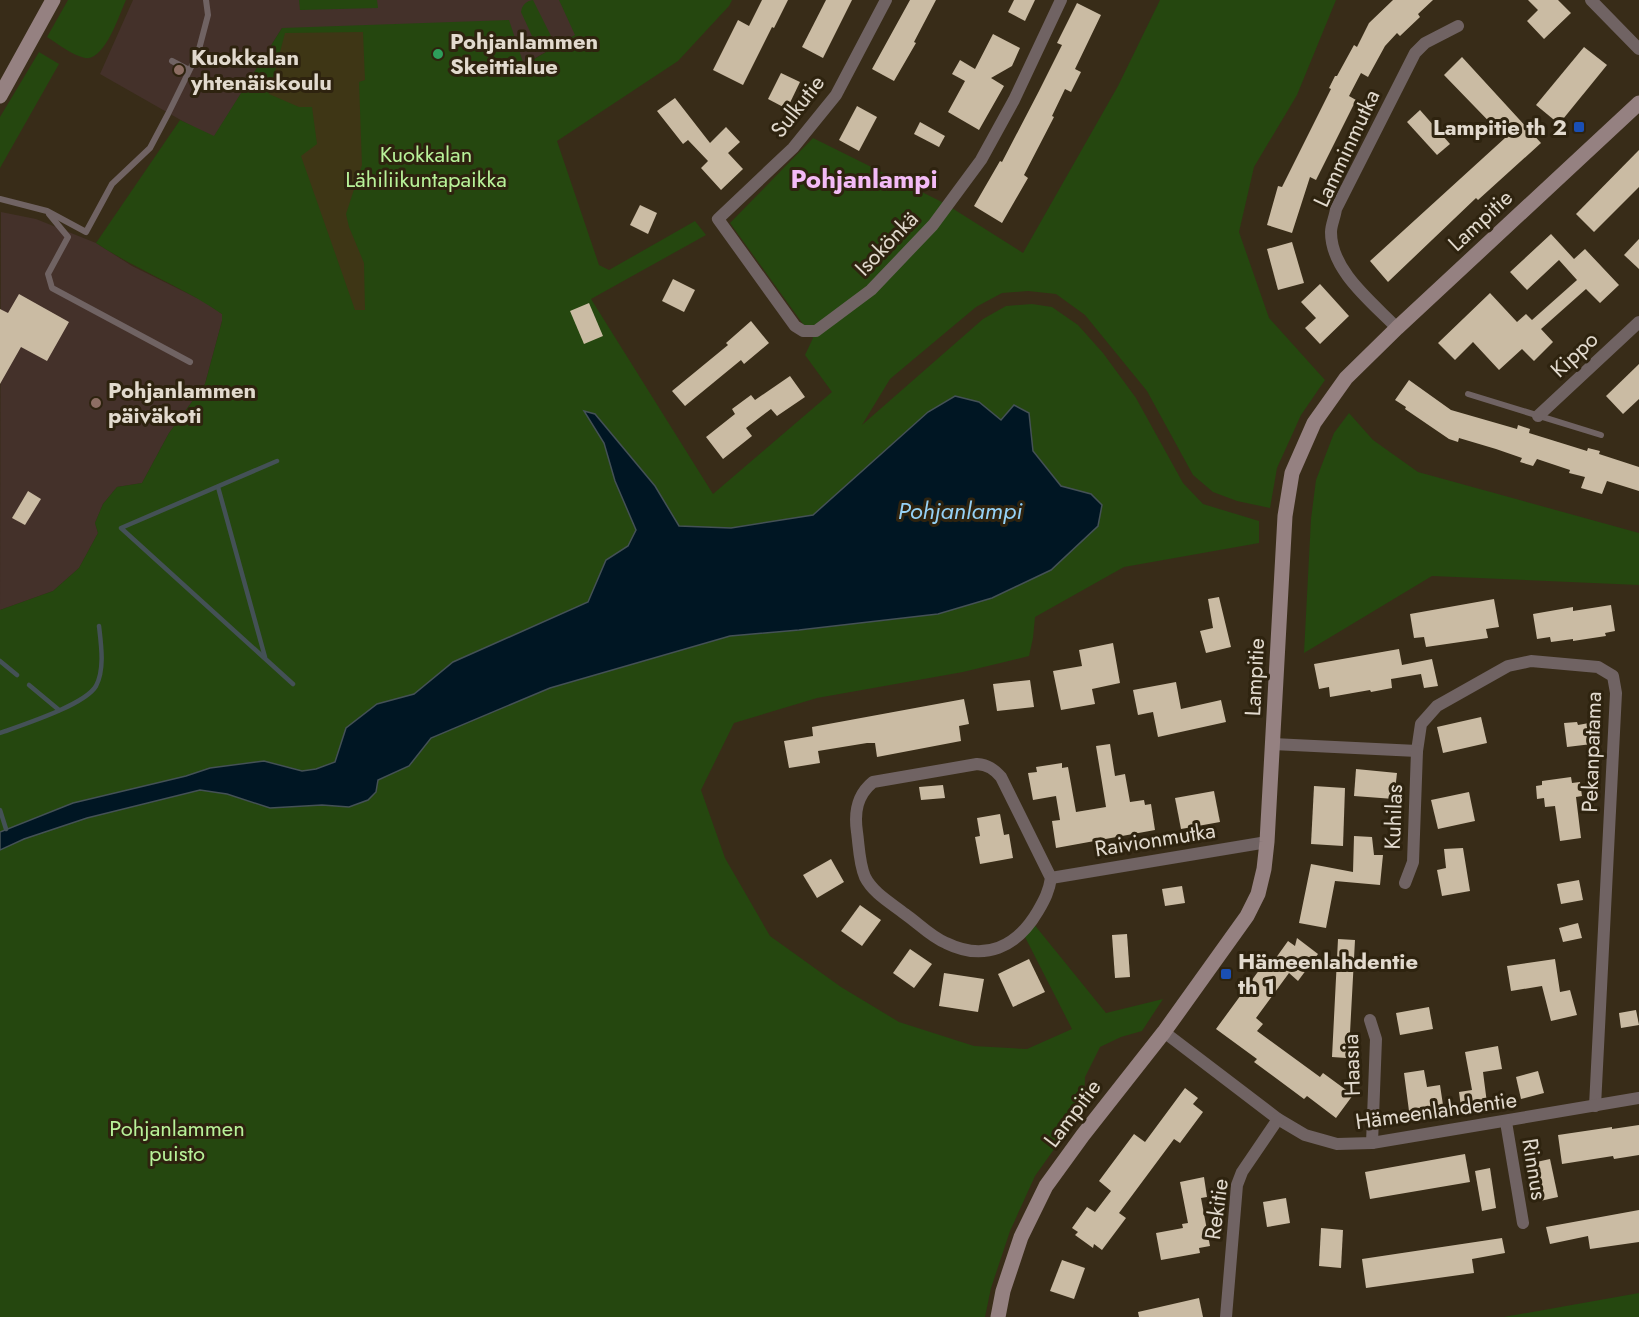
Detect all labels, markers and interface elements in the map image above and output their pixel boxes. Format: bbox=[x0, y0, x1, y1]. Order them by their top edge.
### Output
place label: Pohjanlammen Skeittialue bbox=[450, 25, 598, 82]
place label: Kuokkalan yhtenäiskoulu bbox=[190, 41, 332, 98]
marker: Pohjanlammen Skeittialue bbox=[431, 47, 445, 61]
marker: Kuokkalan yhtenäiskoulu bbox=[172, 63, 186, 77]
street label: Sulkutie bbox=[762, 68, 832, 144]
street label: Lamminmutka bbox=[1305, 84, 1387, 212]
place label: Lampitie th 2 bbox=[1433, 111, 1567, 143]
marker: Lampitie th 2 bbox=[1572, 120, 1586, 134]
park label: Kuokkalan Lähiliikuntapaikka bbox=[345, 138, 507, 195]
district label: Pohjanlampi bbox=[790, 160, 938, 198]
street label: Lampitie bbox=[1440, 182, 1520, 258]
street label: Isokönkä bbox=[847, 203, 925, 283]
street label: Kippo bbox=[1543, 323, 1605, 385]
place label: Pohjanlammen päiväkoti bbox=[108, 374, 256, 431]
marker: Pohjanlammen päiväkoti bbox=[89, 396, 103, 410]
water label: Pohjanlampi bbox=[898, 493, 1023, 528]
street label: Lampitie bbox=[1236, 637, 1272, 717]
street label: Pekanpatama bbox=[1573, 691, 1609, 813]
street label: Kuhilas bbox=[1376, 784, 1410, 850]
street label: Raivionmutka bbox=[1092, 814, 1218, 864]
place label: Hämeenlahdentie th 1 bbox=[1238, 945, 1418, 1002]
marker: Hämeenlahdentie th 1 bbox=[1219, 967, 1233, 981]
street label: Haasia bbox=[1334, 1033, 1368, 1097]
street label: Lampitie bbox=[1036, 1072, 1108, 1154]
street label: Hämeenlahdentie bbox=[1353, 1083, 1519, 1137]
park label: Pohjanlammen puisto bbox=[109, 1112, 245, 1169]
street label: Rinnus bbox=[1514, 1136, 1556, 1202]
street label: Rekitie bbox=[1196, 1176, 1236, 1242]

